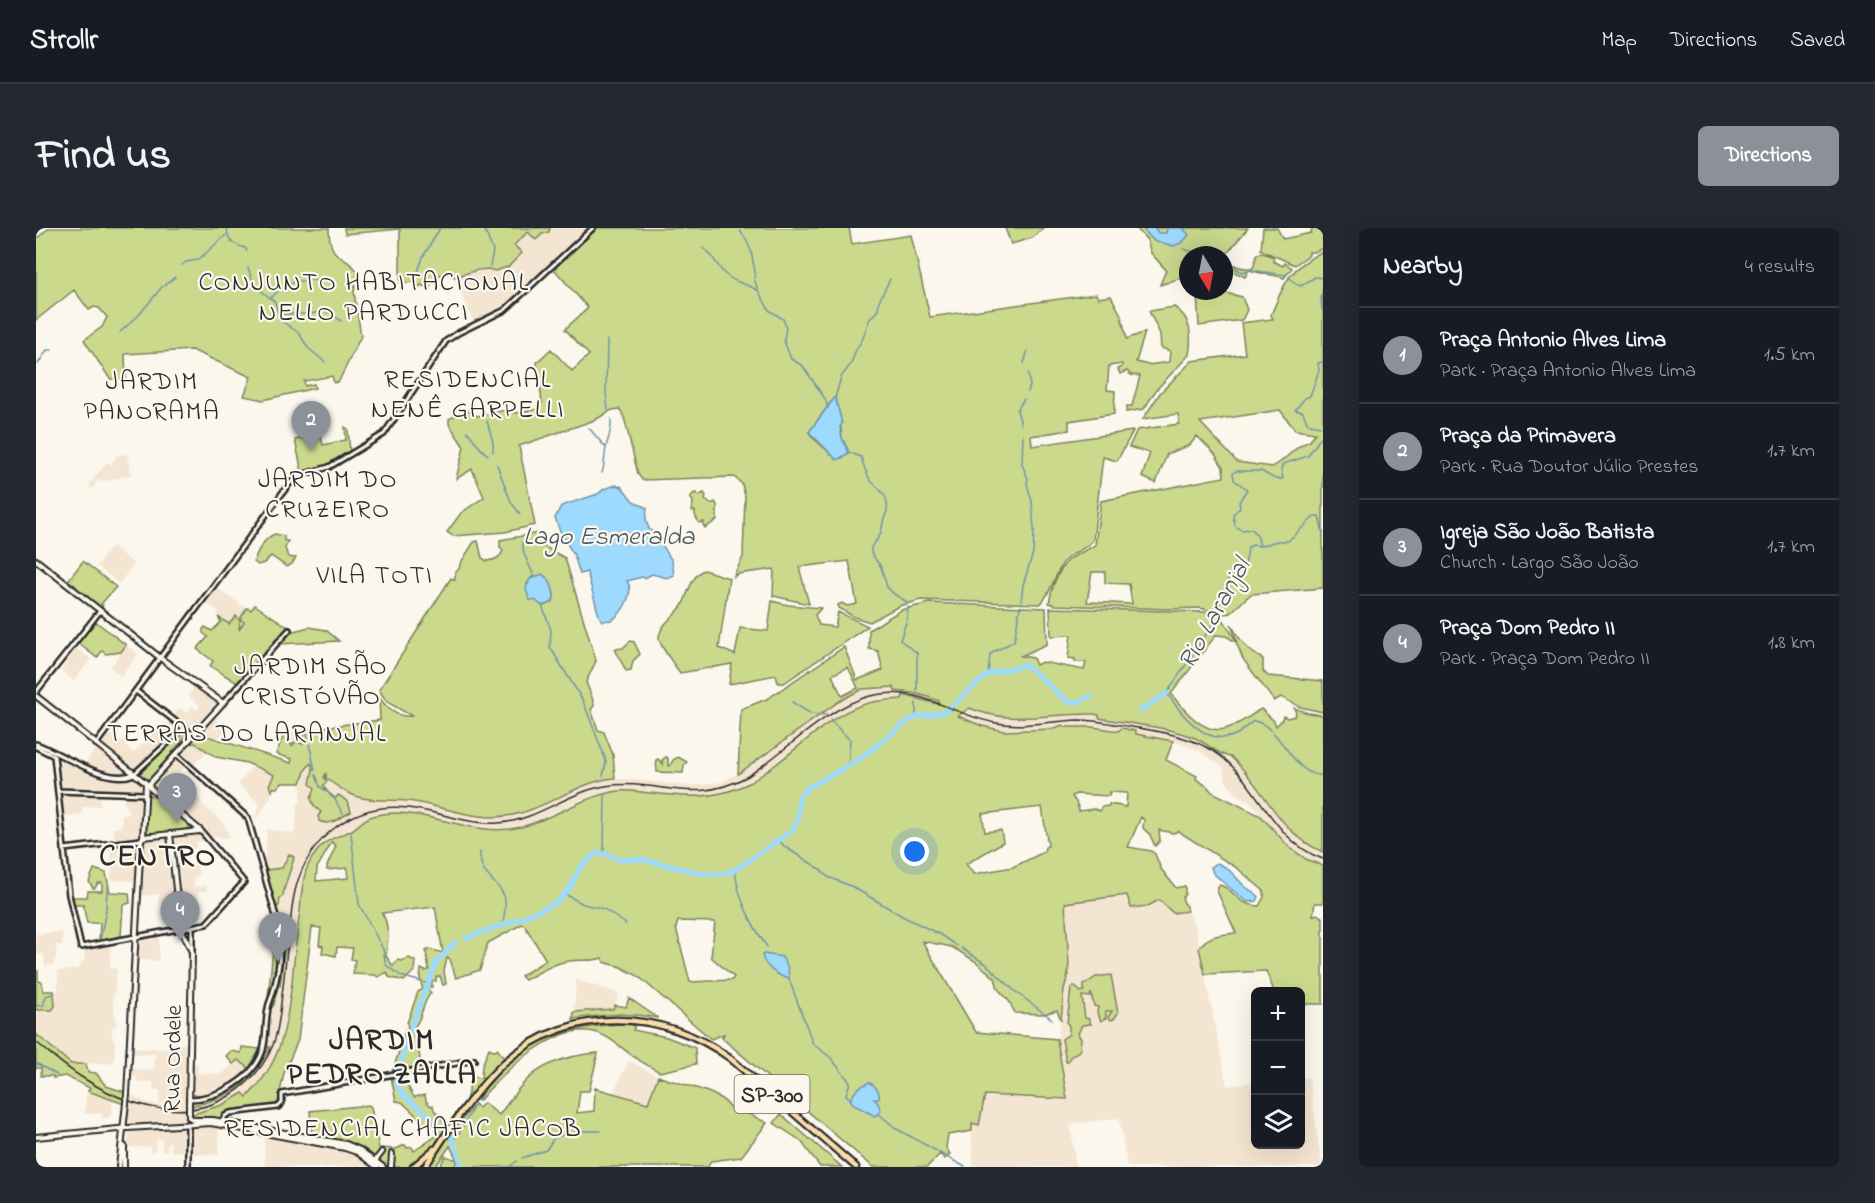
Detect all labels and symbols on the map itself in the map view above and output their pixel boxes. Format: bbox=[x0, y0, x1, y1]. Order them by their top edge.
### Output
north arrow bbox=[1179, 246, 1233, 300]
district label: CONJUNTO HABITACIONAL NELLO PARDUCCI bbox=[198, 265, 530, 333]
district label: RESIDENCIAL NENÊ GARPELLI bbox=[371, 362, 565, 430]
district label: JARDIM PANORAMA bbox=[84, 364, 220, 432]
pin: 2 bbox=[292, 402, 330, 451]
district label: JARDIM DO CRUZEIRO bbox=[258, 462, 398, 530]
water label: Lago Esmeralda bbox=[523, 519, 696, 557]
water label: Rio Laranjal bbox=[1170, 550, 1263, 677]
district label: VILA TOTI bbox=[316, 558, 433, 596]
district label: JARDIM SÃO CRISTÓVÃO bbox=[234, 649, 388, 717]
district label: TERRAS DO LARANJAL bbox=[107, 716, 387, 754]
pin: 3 bbox=[158, 774, 196, 823]
district label: CENTRO bbox=[99, 836, 217, 880]
your location bbox=[900, 837, 929, 866]
pin: 4 bbox=[160, 892, 200, 941]
pin: 1 bbox=[258, 912, 298, 962]
street label: Rua Ordele bbox=[156, 1004, 193, 1113]
district label: JARDIM PEDRO ZALLA bbox=[287, 1020, 477, 1098]
road number: SP-300 bbox=[734, 1075, 810, 1113]
district label: RESIDENCIAL CHAFIC JACOB bbox=[224, 1111, 582, 1149]

